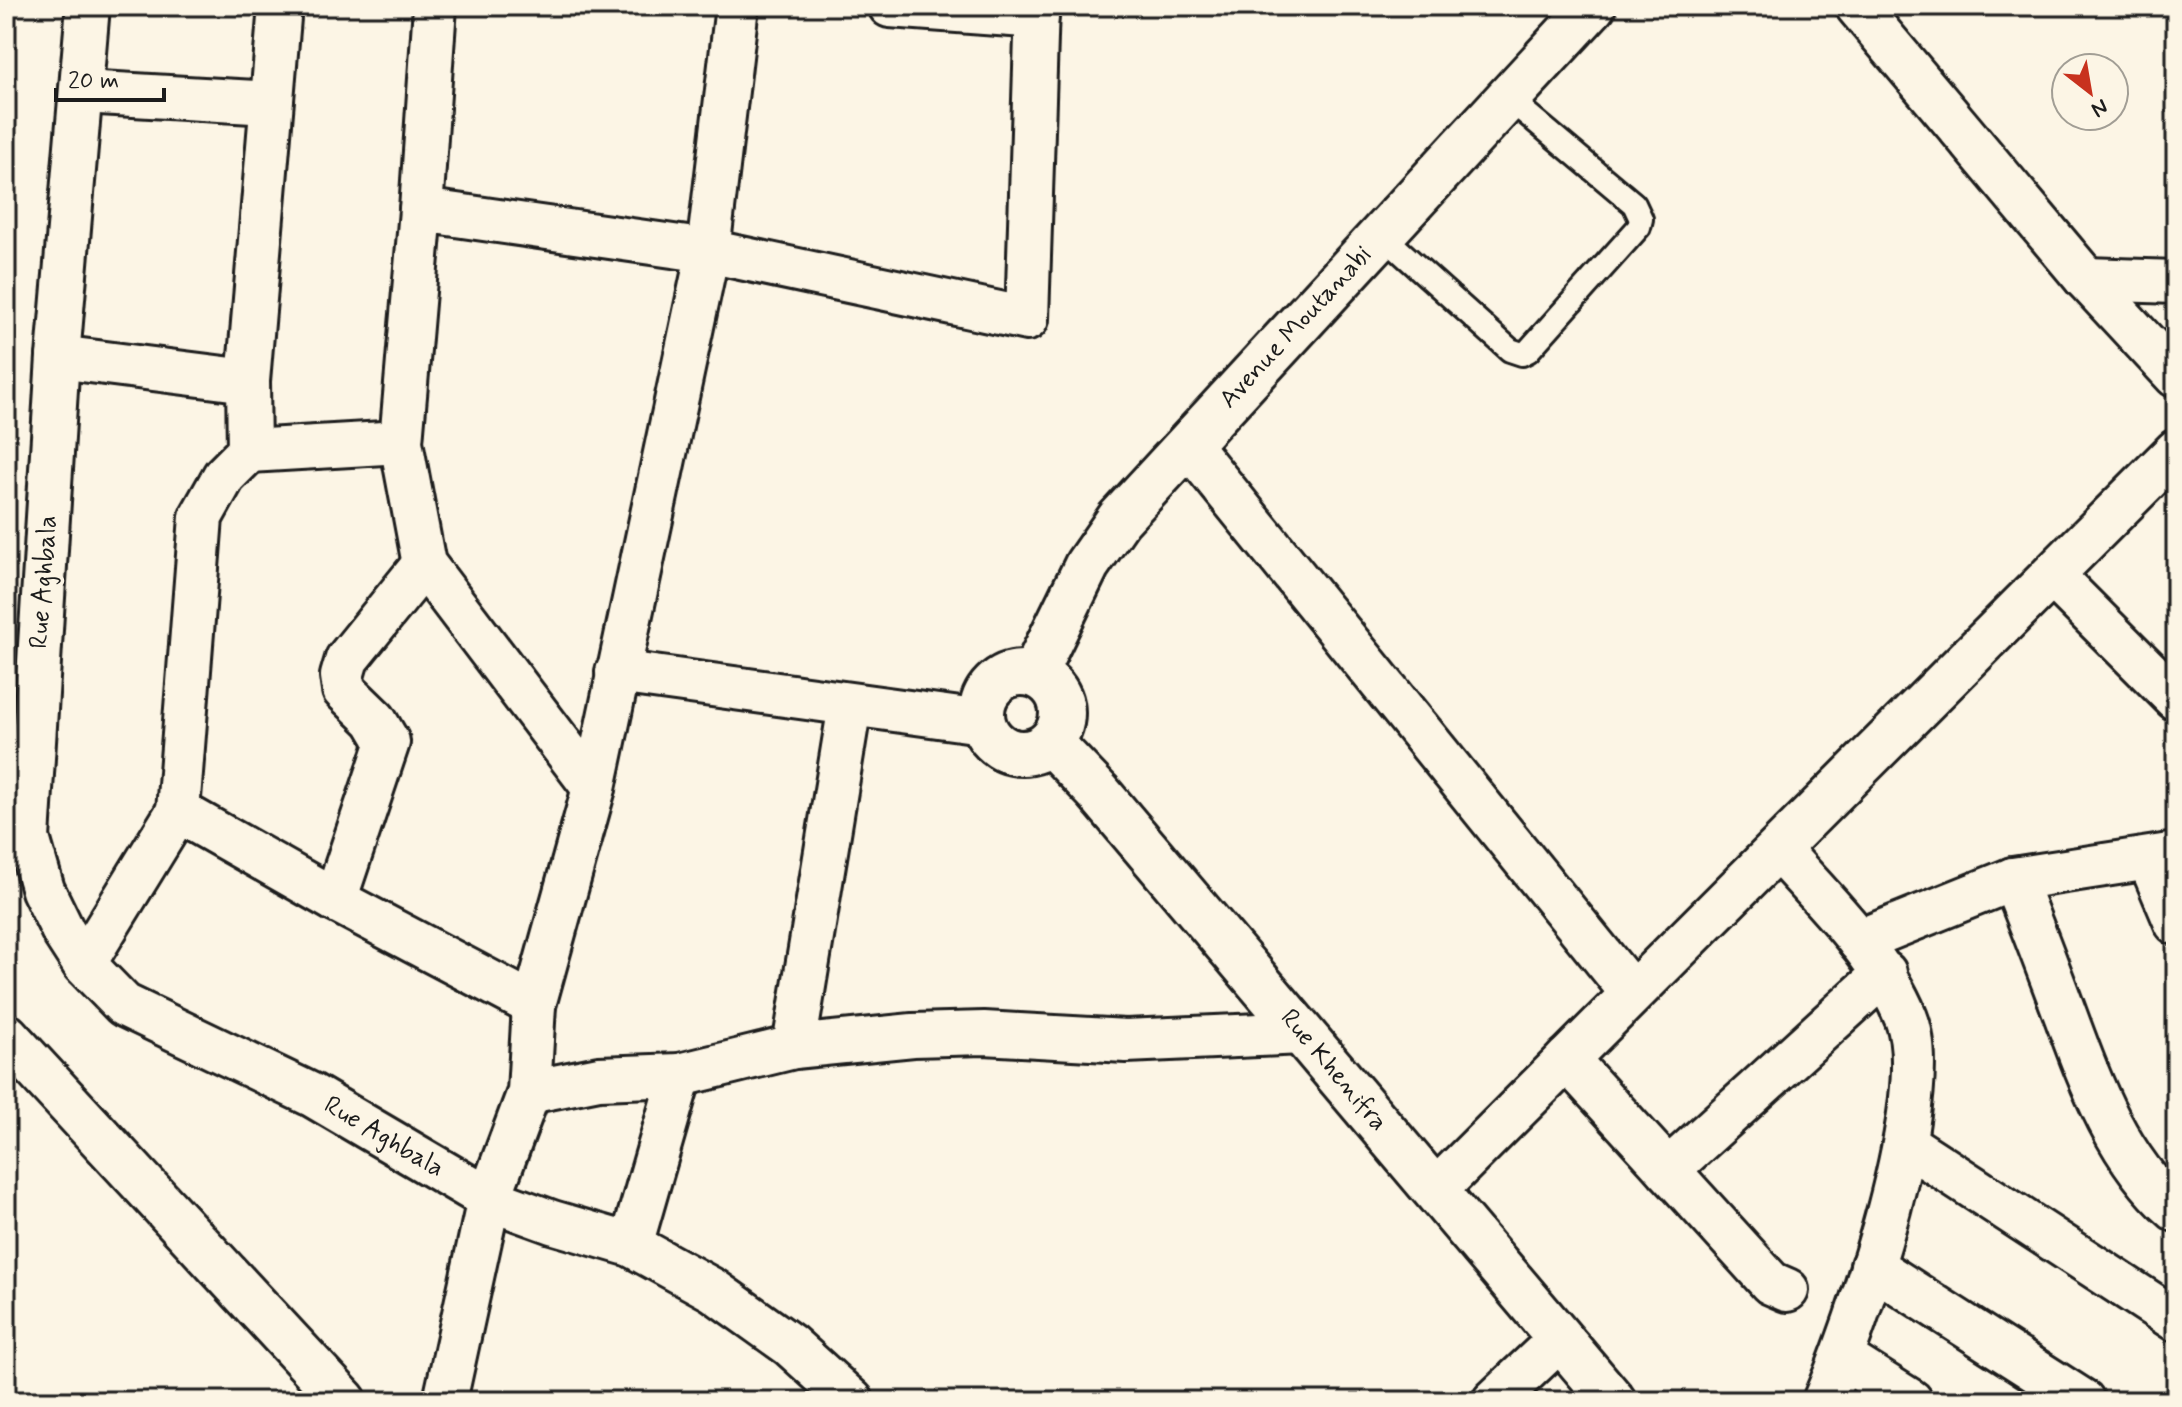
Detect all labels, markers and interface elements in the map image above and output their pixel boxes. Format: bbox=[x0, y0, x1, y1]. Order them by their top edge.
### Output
scale bar bbox=[56, 52, 164, 102]
north arrow bbox=[2050, 52, 2130, 132]
text: 20 m bbox=[68, 66, 119, 97]
text: N bbox=[2086, 92, 2113, 123]
street label: Avenue Moutanabi bbox=[1212, 239, 1380, 416]
street label: Rue Aghbala bbox=[22, 514, 66, 650]
street label: Rue Khenifra bbox=[1272, 1002, 1395, 1139]
street label: Rue Aghbala bbox=[317, 1089, 450, 1186]

